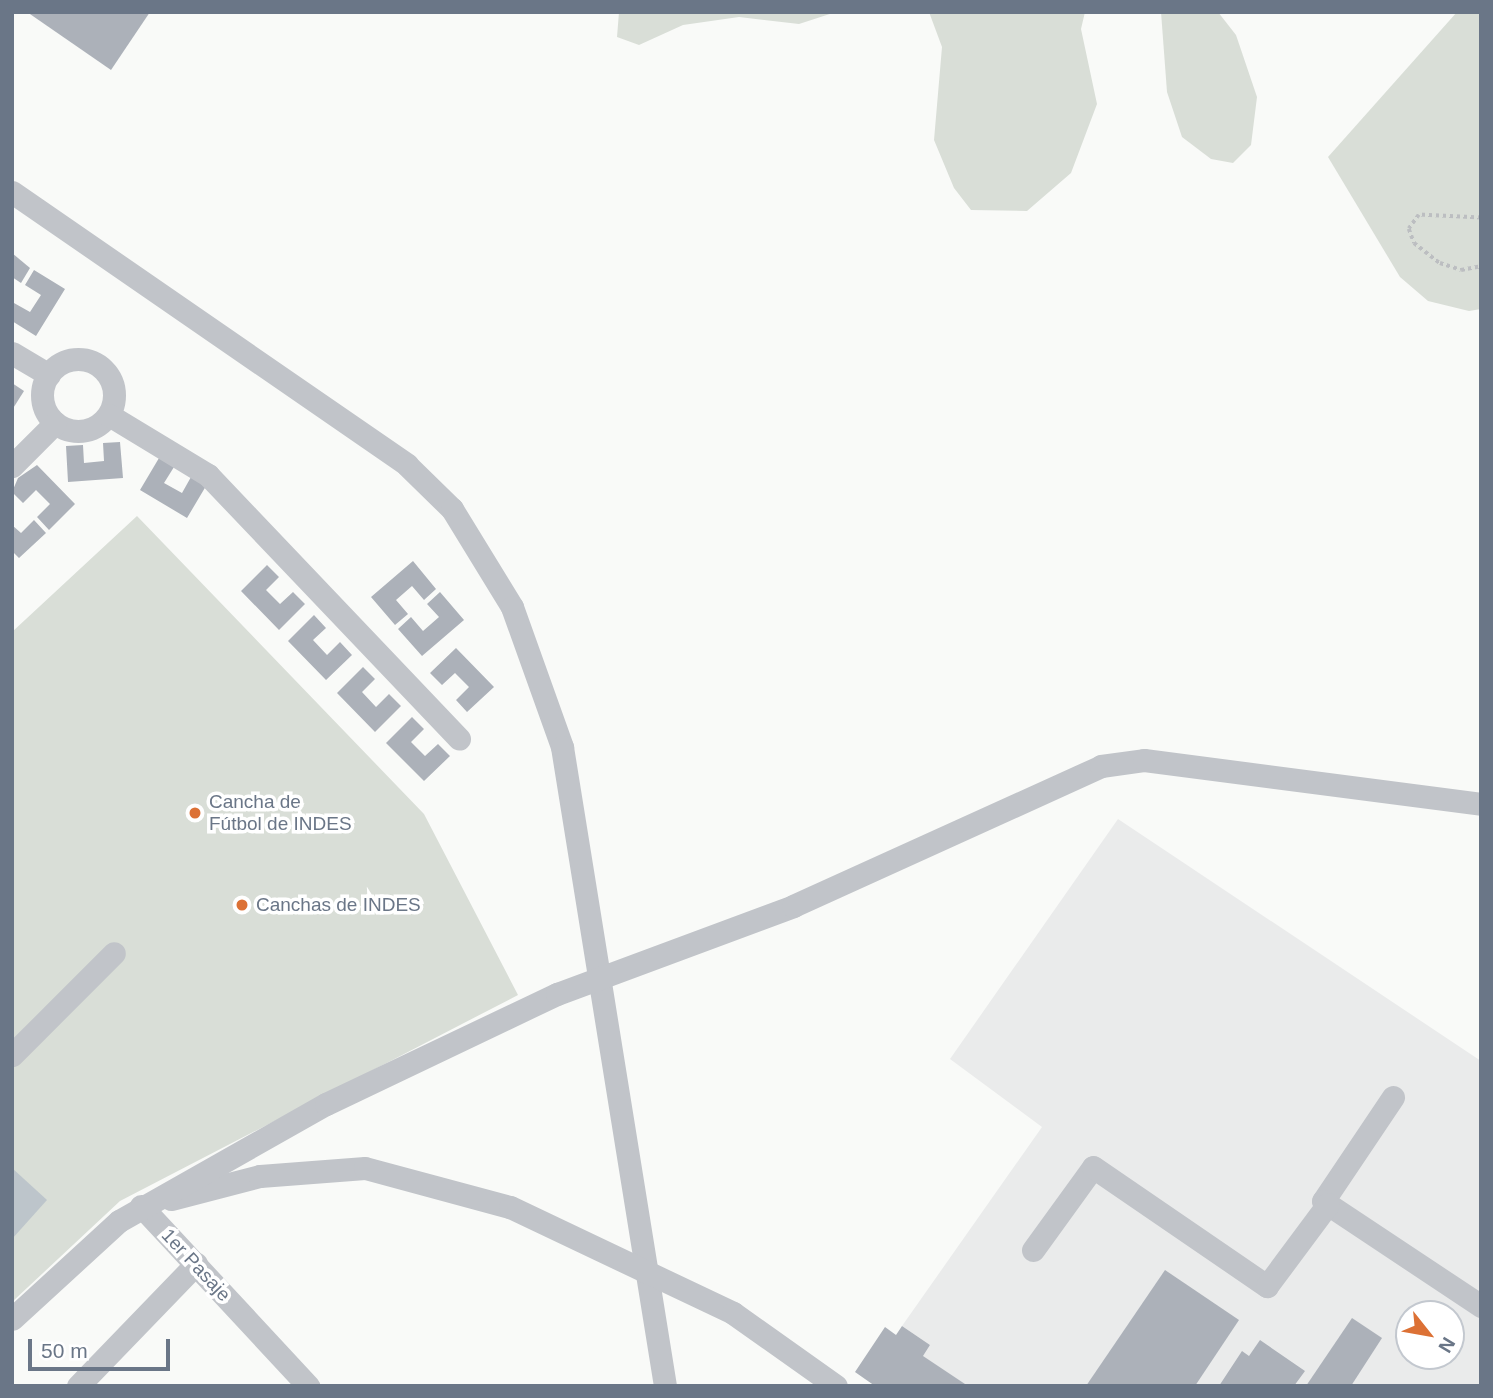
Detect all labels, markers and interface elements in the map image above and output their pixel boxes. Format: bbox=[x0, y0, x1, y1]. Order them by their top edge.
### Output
place label: Cancha de Fútbol de INDES bbox=[209, 791, 352, 835]
marker: Cancha de Fútbol de INDES bbox=[187, 805, 203, 821]
place label: Canchas de INDES bbox=[256, 894, 421, 916]
marker: Canchas de INDES bbox=[234, 897, 250, 913]
street label: 1er Pasaje bbox=[157, 1224, 235, 1306]
north arrow bbox=[1395, 1300, 1465, 1370]
scale bar bbox=[32, 1324, 173, 1368]
text: N bbox=[1434, 1334, 1459, 1356]
text: 50 m bbox=[41, 1339, 88, 1362]

